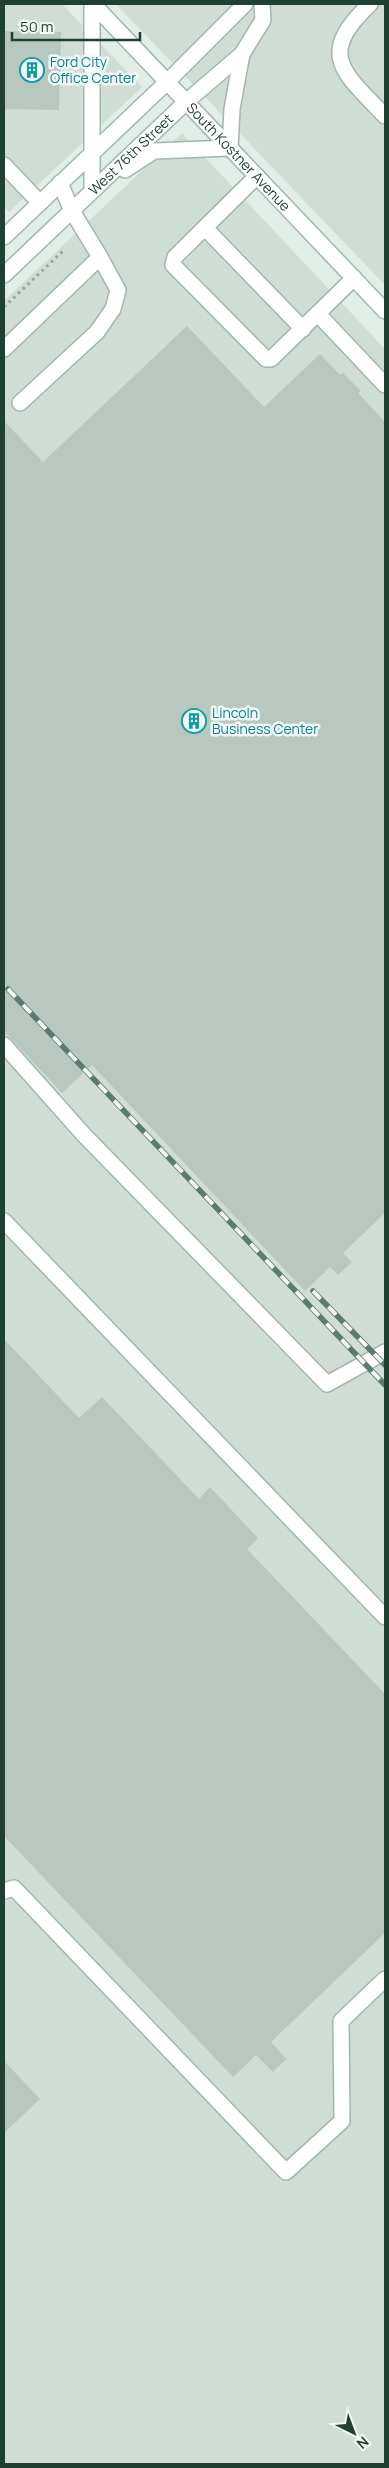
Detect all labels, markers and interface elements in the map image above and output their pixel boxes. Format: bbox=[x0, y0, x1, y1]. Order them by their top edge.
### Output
scale bar bbox=[12, 10, 140, 42]
text: 50 m bbox=[20, 16, 54, 37]
place label: Ford City Office Center bbox=[50, 52, 136, 87]
building icon: Ford City Office Center bbox=[19, 57, 45, 83]
street label: South Kostner Avenue bbox=[183, 98, 295, 215]
street label: West 76th Street bbox=[84, 109, 177, 199]
place label: Lincoln Business Center bbox=[212, 703, 318, 738]
building icon: Lincoln Business Center bbox=[181, 708, 207, 734]
north arrow bbox=[329, 2408, 379, 2458]
text: N bbox=[353, 2433, 373, 2453]

